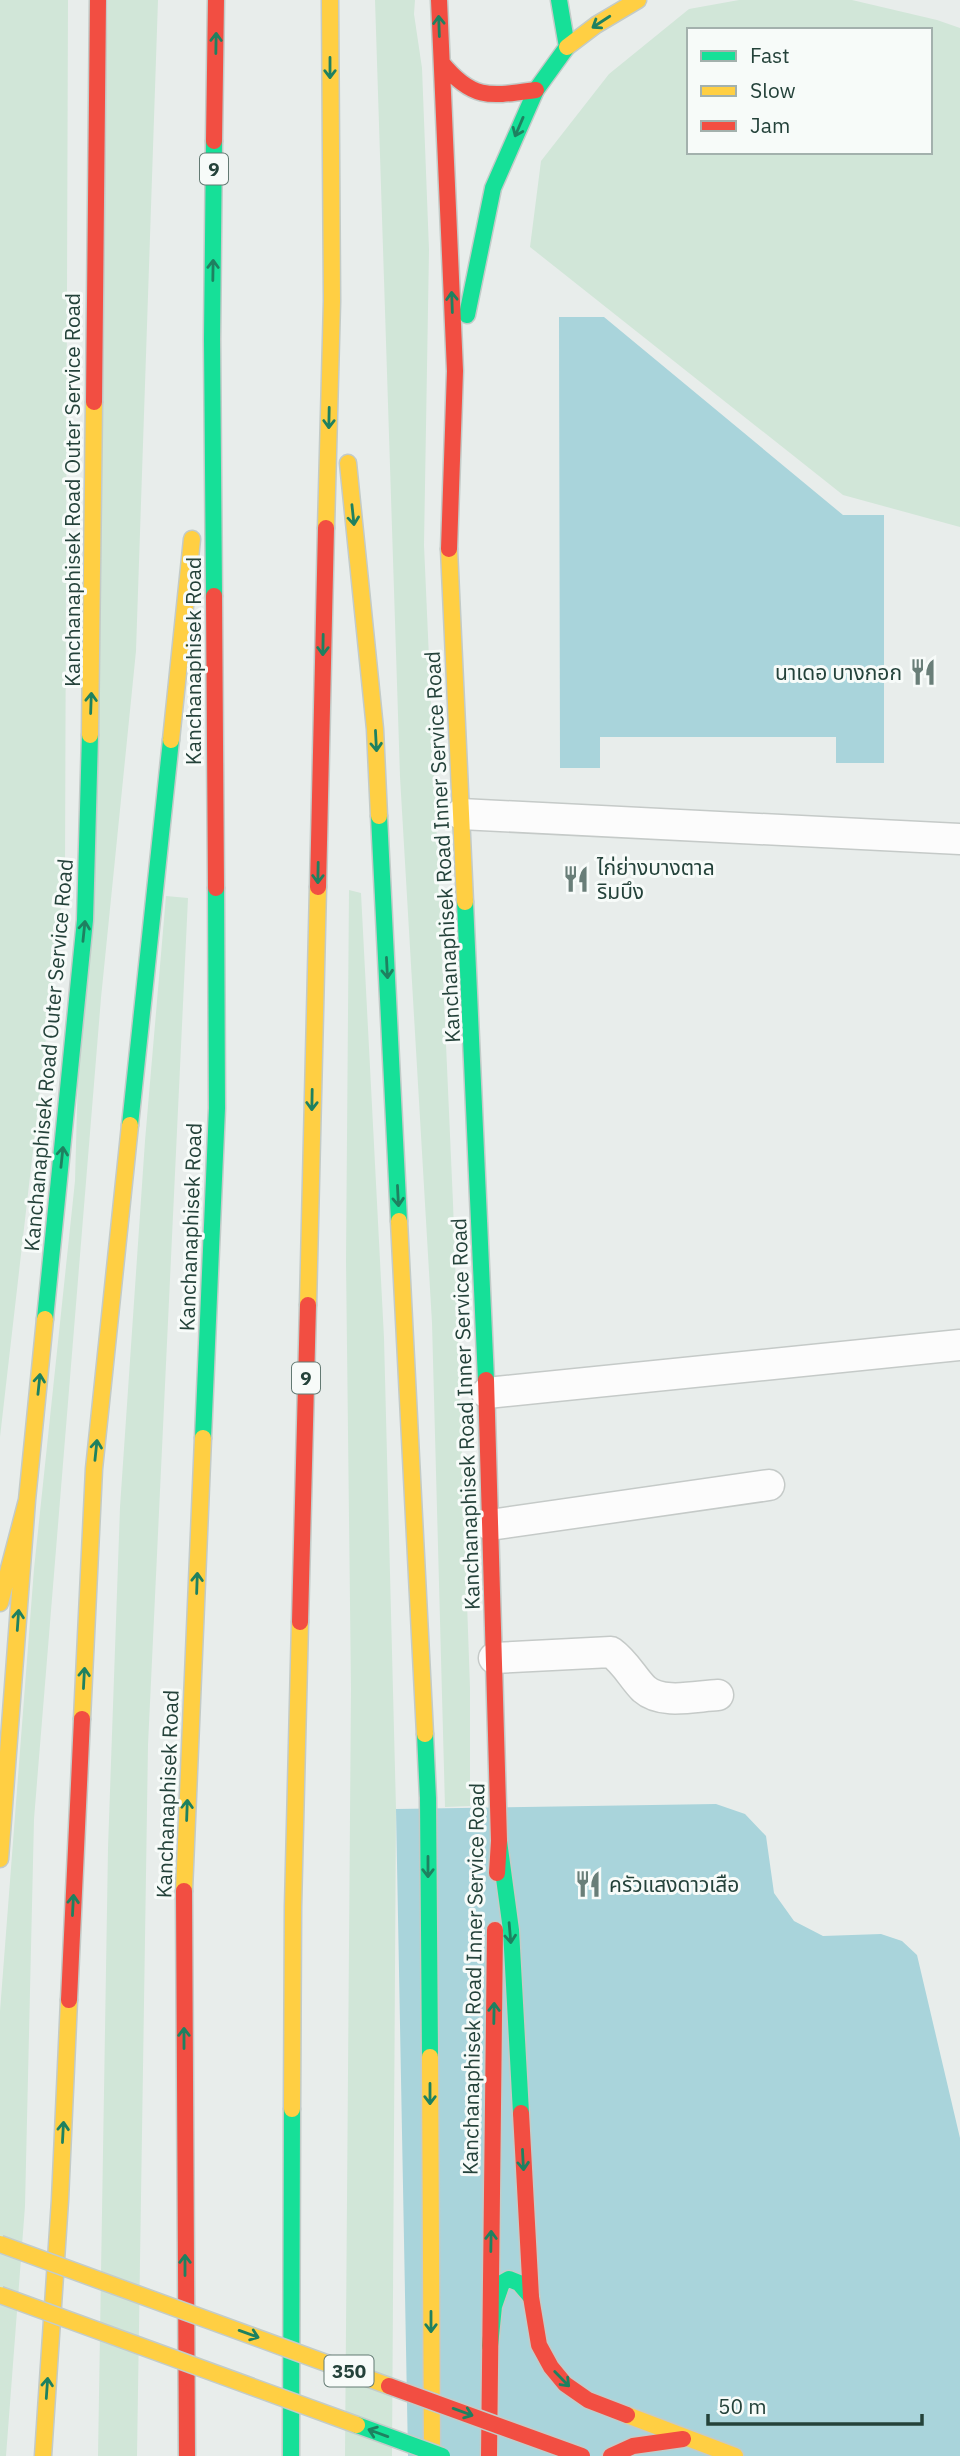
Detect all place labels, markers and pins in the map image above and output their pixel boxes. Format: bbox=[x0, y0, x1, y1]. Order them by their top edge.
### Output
restaurant icon: นาเดอ บางกอก bbox=[908, 657, 938, 687]
place label: นาเดอ บางกอก bbox=[775, 658, 902, 686]
place label: ไก่ย่างบางตาล ริมบึง bbox=[596, 853, 715, 905]
restaurant icon: ไก่ย่างบางตาล ริมบึง bbox=[561, 864, 591, 894]
restaurant icon: ครัวแสงดาวเสือ bbox=[573, 1869, 603, 1899]
place label: ครัวแสงดาวเสือ bbox=[609, 1870, 739, 1898]

